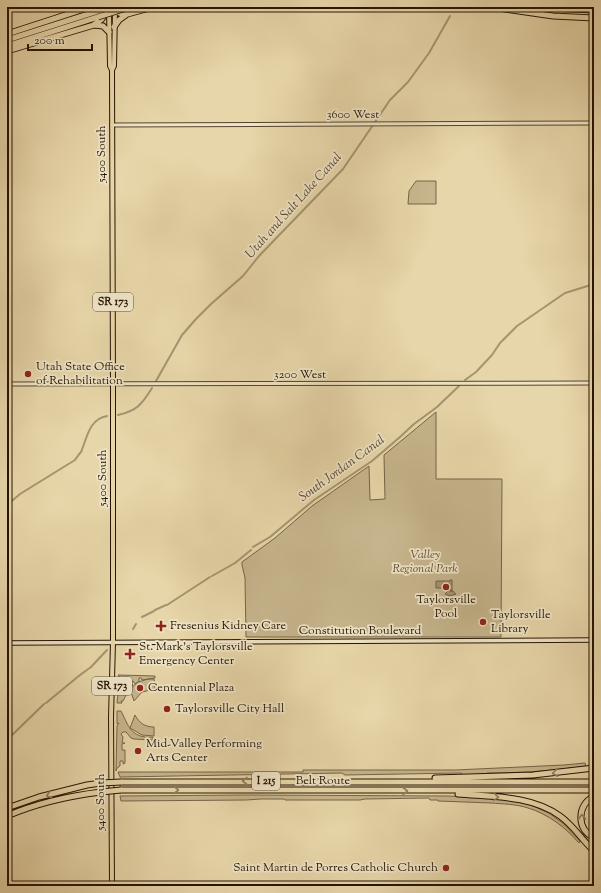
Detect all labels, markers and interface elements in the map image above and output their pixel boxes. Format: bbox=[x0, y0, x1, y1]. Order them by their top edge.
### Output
scale bar bbox=[28, 26, 92, 52]
text: 200 m bbox=[34, 32, 65, 50]
street label: 3600 West bbox=[327, 106, 379, 124]
street label: 5400 South bbox=[93, 125, 111, 184]
water label: Utah and Salt Lake Canal bbox=[241, 149, 347, 263]
road number: SR 173 bbox=[93, 293, 133, 311]
place label: Utah State Office of Rehabilitation bbox=[36, 358, 125, 390]
street label: 3200 West bbox=[274, 366, 326, 384]
marker: Utah State Office of Rehabilitation bbox=[23, 369, 33, 379]
water label: South Jordan Canal bbox=[295, 431, 389, 506]
street label: 5400 South bbox=[94, 449, 112, 508]
park label: Valley Regional Park bbox=[392, 546, 458, 578]
marker: Taylorsville Pool bbox=[441, 582, 451, 592]
place label: Taylorsville Pool bbox=[416, 591, 476, 623]
place label: Taylorsville Library bbox=[491, 606, 551, 638]
place label: Fresenius Kidney Care bbox=[170, 617, 287, 635]
marker: Taylorsville Library bbox=[478, 617, 488, 627]
marker: Fresenius Kidney Care bbox=[155, 620, 167, 632]
street label: Constitution Boulevard bbox=[299, 622, 421, 640]
place label: St. Mark's Taylorsville Emergency Center bbox=[139, 638, 253, 670]
marker: St. Mark's Taylorsville Emergency Center bbox=[124, 648, 136, 660]
road number: SR 173 bbox=[92, 677, 132, 695]
place label: Centennial Plaza bbox=[148, 679, 235, 697]
marker: Centennial Plaza bbox=[135, 683, 145, 693]
place label: Taylorsville City Hall bbox=[175, 700, 285, 718]
marker: Taylorsville City Hall bbox=[162, 704, 172, 714]
place label: Mid-Valley Performing Arts Center bbox=[146, 735, 262, 767]
marker: Mid-Valley Performing Arts Center bbox=[133, 746, 143, 756]
one-way arrow bbox=[552, 769, 558, 778]
road number: I 215 bbox=[252, 772, 280, 790]
street label: Belt Route bbox=[296, 772, 351, 790]
street label: 5400 South bbox=[92, 773, 110, 832]
one-way arrow bbox=[242, 777, 248, 785]
one-way arrow bbox=[173, 786, 179, 795]
one-way arrow bbox=[402, 787, 408, 795]
one-way arrow bbox=[46, 790, 53, 799]
one-way arrow bbox=[493, 793, 499, 802]
one-way arrow bbox=[578, 814, 586, 820]
place label: Saint Martin de Porres Catholic Church bbox=[233, 859, 438, 877]
marker: Saint Martin de Porres Catholic Church bbox=[441, 863, 451, 873]

